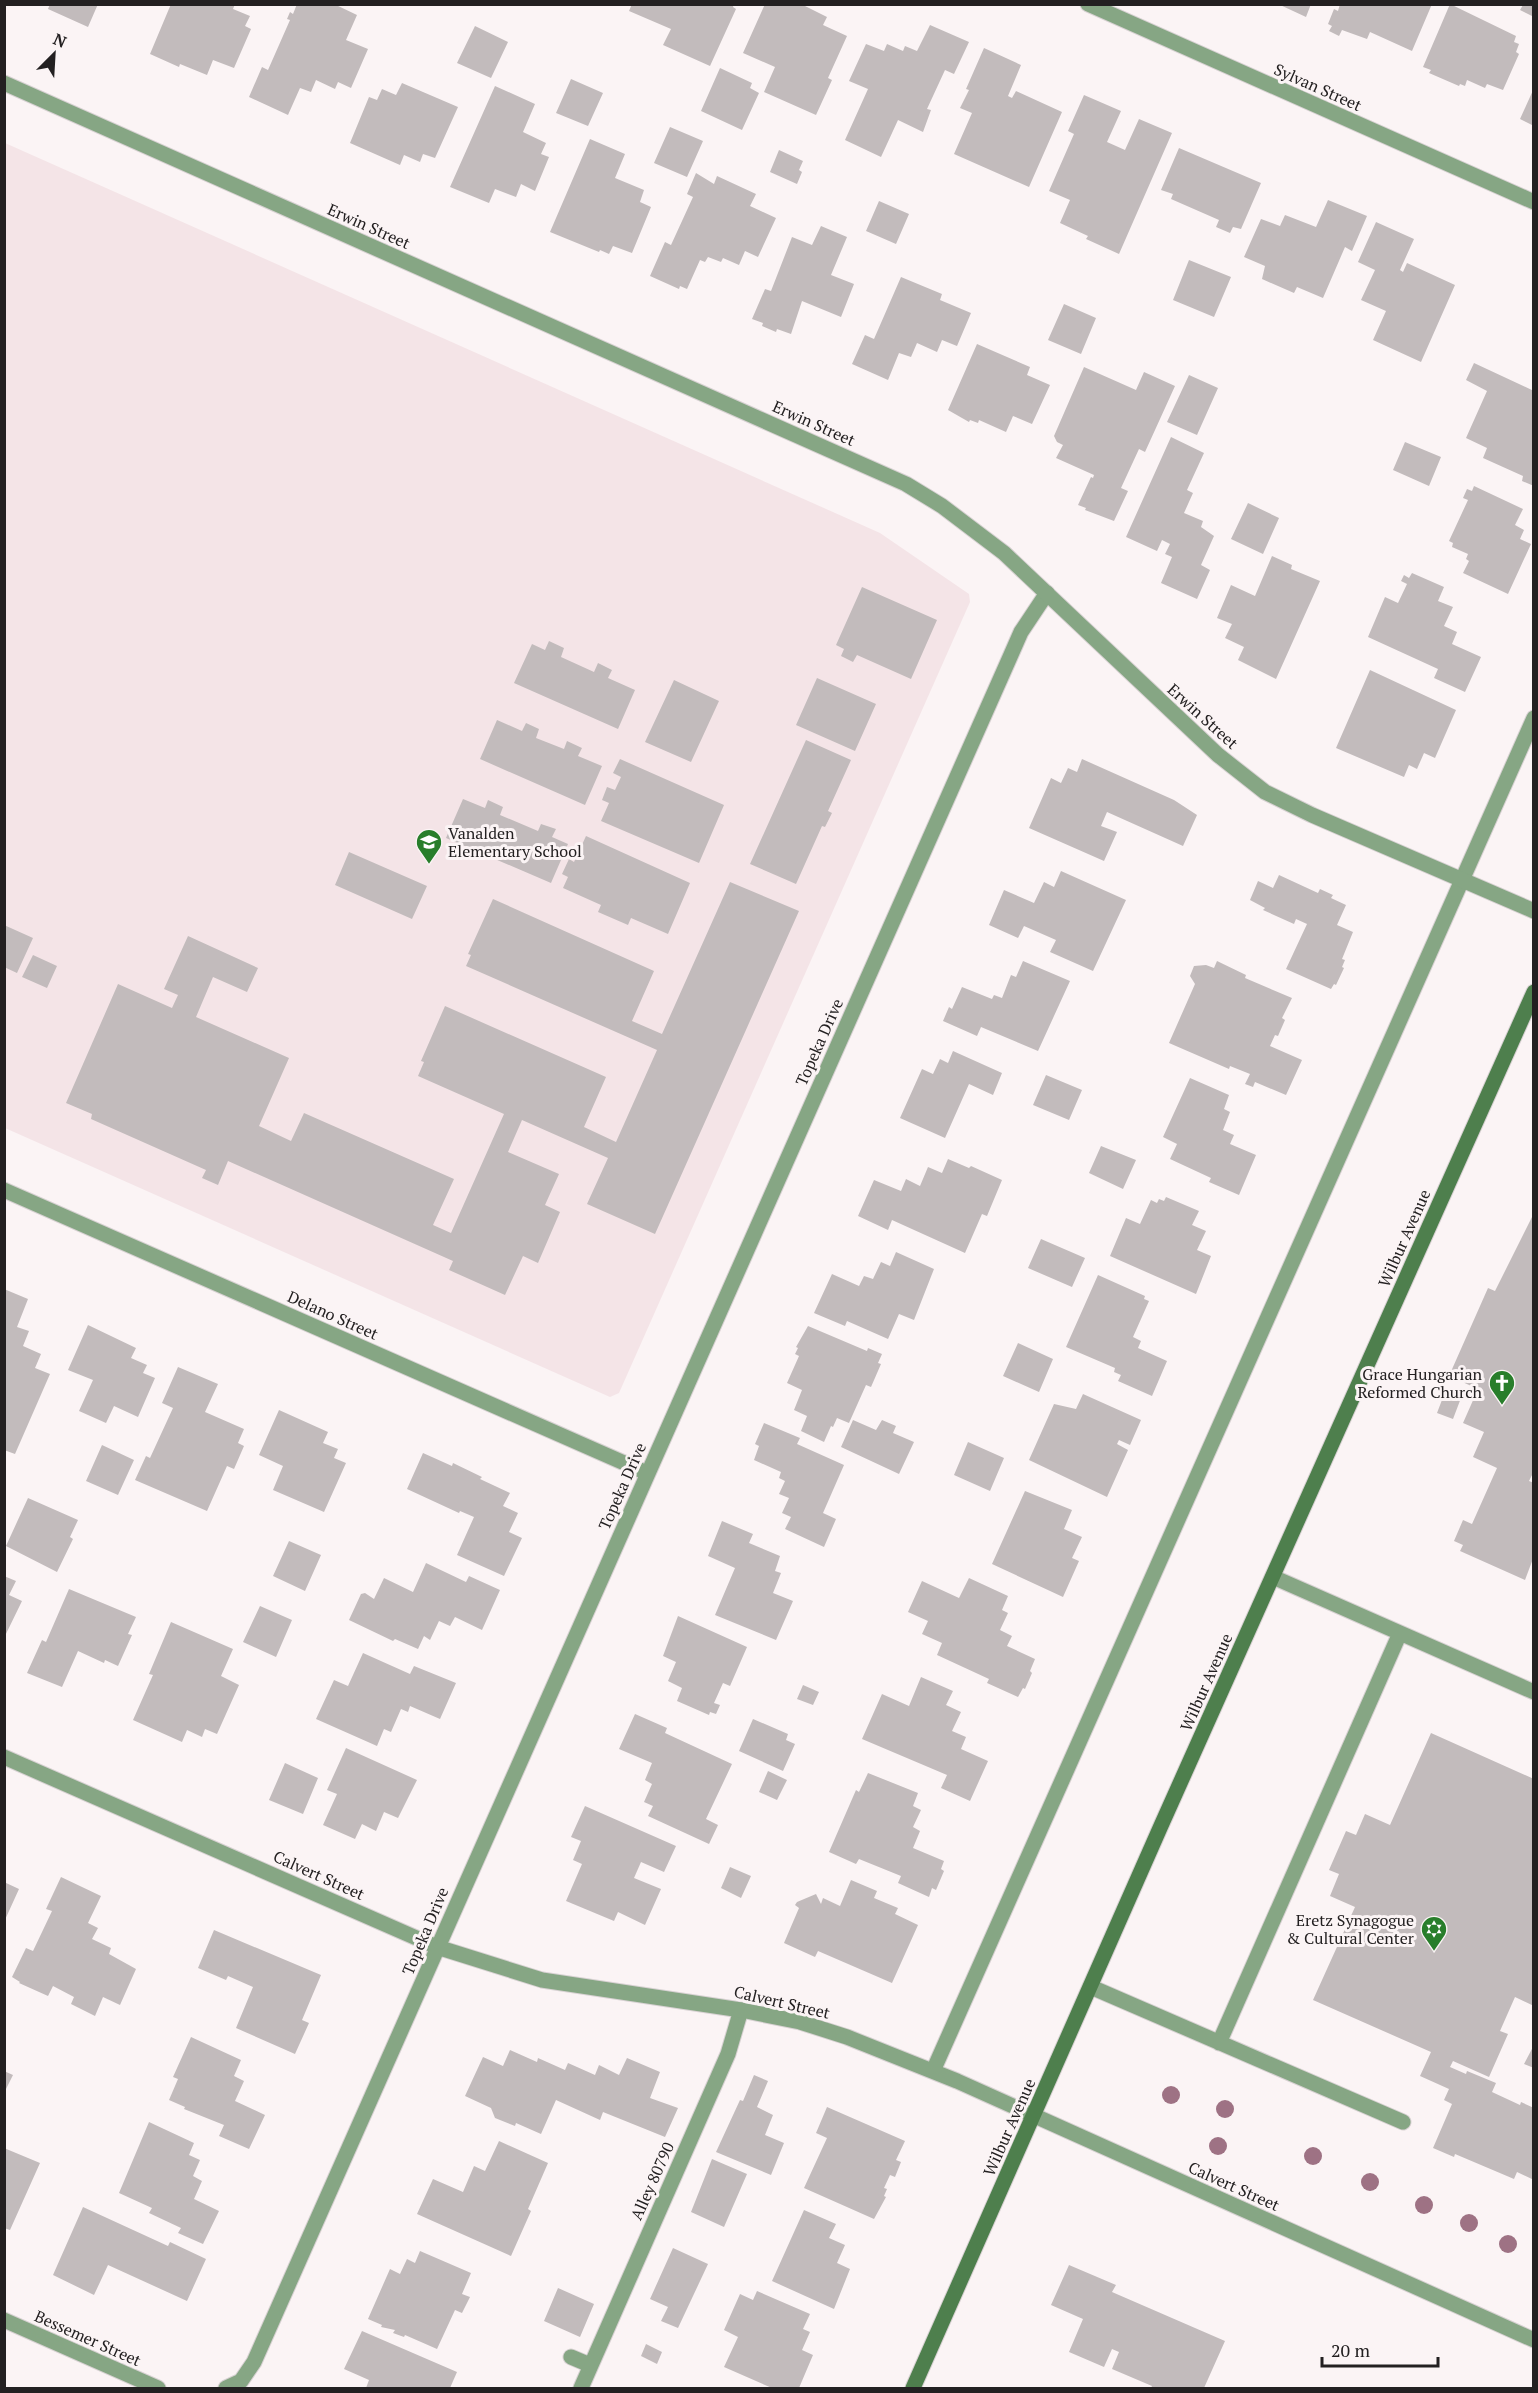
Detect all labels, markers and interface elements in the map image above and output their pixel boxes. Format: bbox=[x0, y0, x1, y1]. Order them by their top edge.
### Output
north arrow bbox=[24, 24, 84, 84]
text: N bbox=[50, 28, 70, 53]
street label: Sylvan Street bbox=[1271, 58, 1365, 116]
street label: Erwin Street bbox=[324, 198, 414, 254]
street label: Erwin Street bbox=[769, 395, 859, 451]
street label: Erwin Street bbox=[1163, 678, 1243, 754]
place label: Vanalden Elementary School bbox=[448, 822, 582, 862]
school or university icon: Vanalden Elementary School bbox=[414, 827, 444, 865]
street label: Topeka Drive bbox=[790, 995, 848, 1089]
street label: Wilbur Avenue bbox=[1373, 1186, 1435, 1290]
street label: Delano Street bbox=[284, 1285, 382, 1345]
place label: Grace Hungarian Reformed Church bbox=[1357, 1363, 1483, 1403]
church icon: Grace Hungarian Reformed Church bbox=[1487, 1368, 1517, 1406]
street label: Topeka Drive bbox=[593, 1439, 651, 1533]
street label: Wilbur Avenue bbox=[1175, 1630, 1237, 1734]
street label: Calvert Street bbox=[270, 1845, 368, 1905]
street label: Topeka Drive bbox=[397, 1884, 453, 1978]
place label: Eretz Synagogue & Cultural Center bbox=[1286, 1909, 1415, 1949]
synagogue icon: Eretz Synagogue & Cultural Center bbox=[1419, 1914, 1449, 1952]
street label: Calvert Street bbox=[732, 1980, 832, 2024]
street label: Wilbur Avenue bbox=[978, 2075, 1040, 2179]
street label: Alley 80790 bbox=[625, 2139, 679, 2223]
street label: Calvert Street bbox=[1185, 2156, 1283, 2216]
street label: Bessemer Street bbox=[31, 2305, 145, 2371]
scale bar bbox=[1322, 2330, 1438, 2368]
text: 20 m bbox=[1331, 2338, 1371, 2362]

